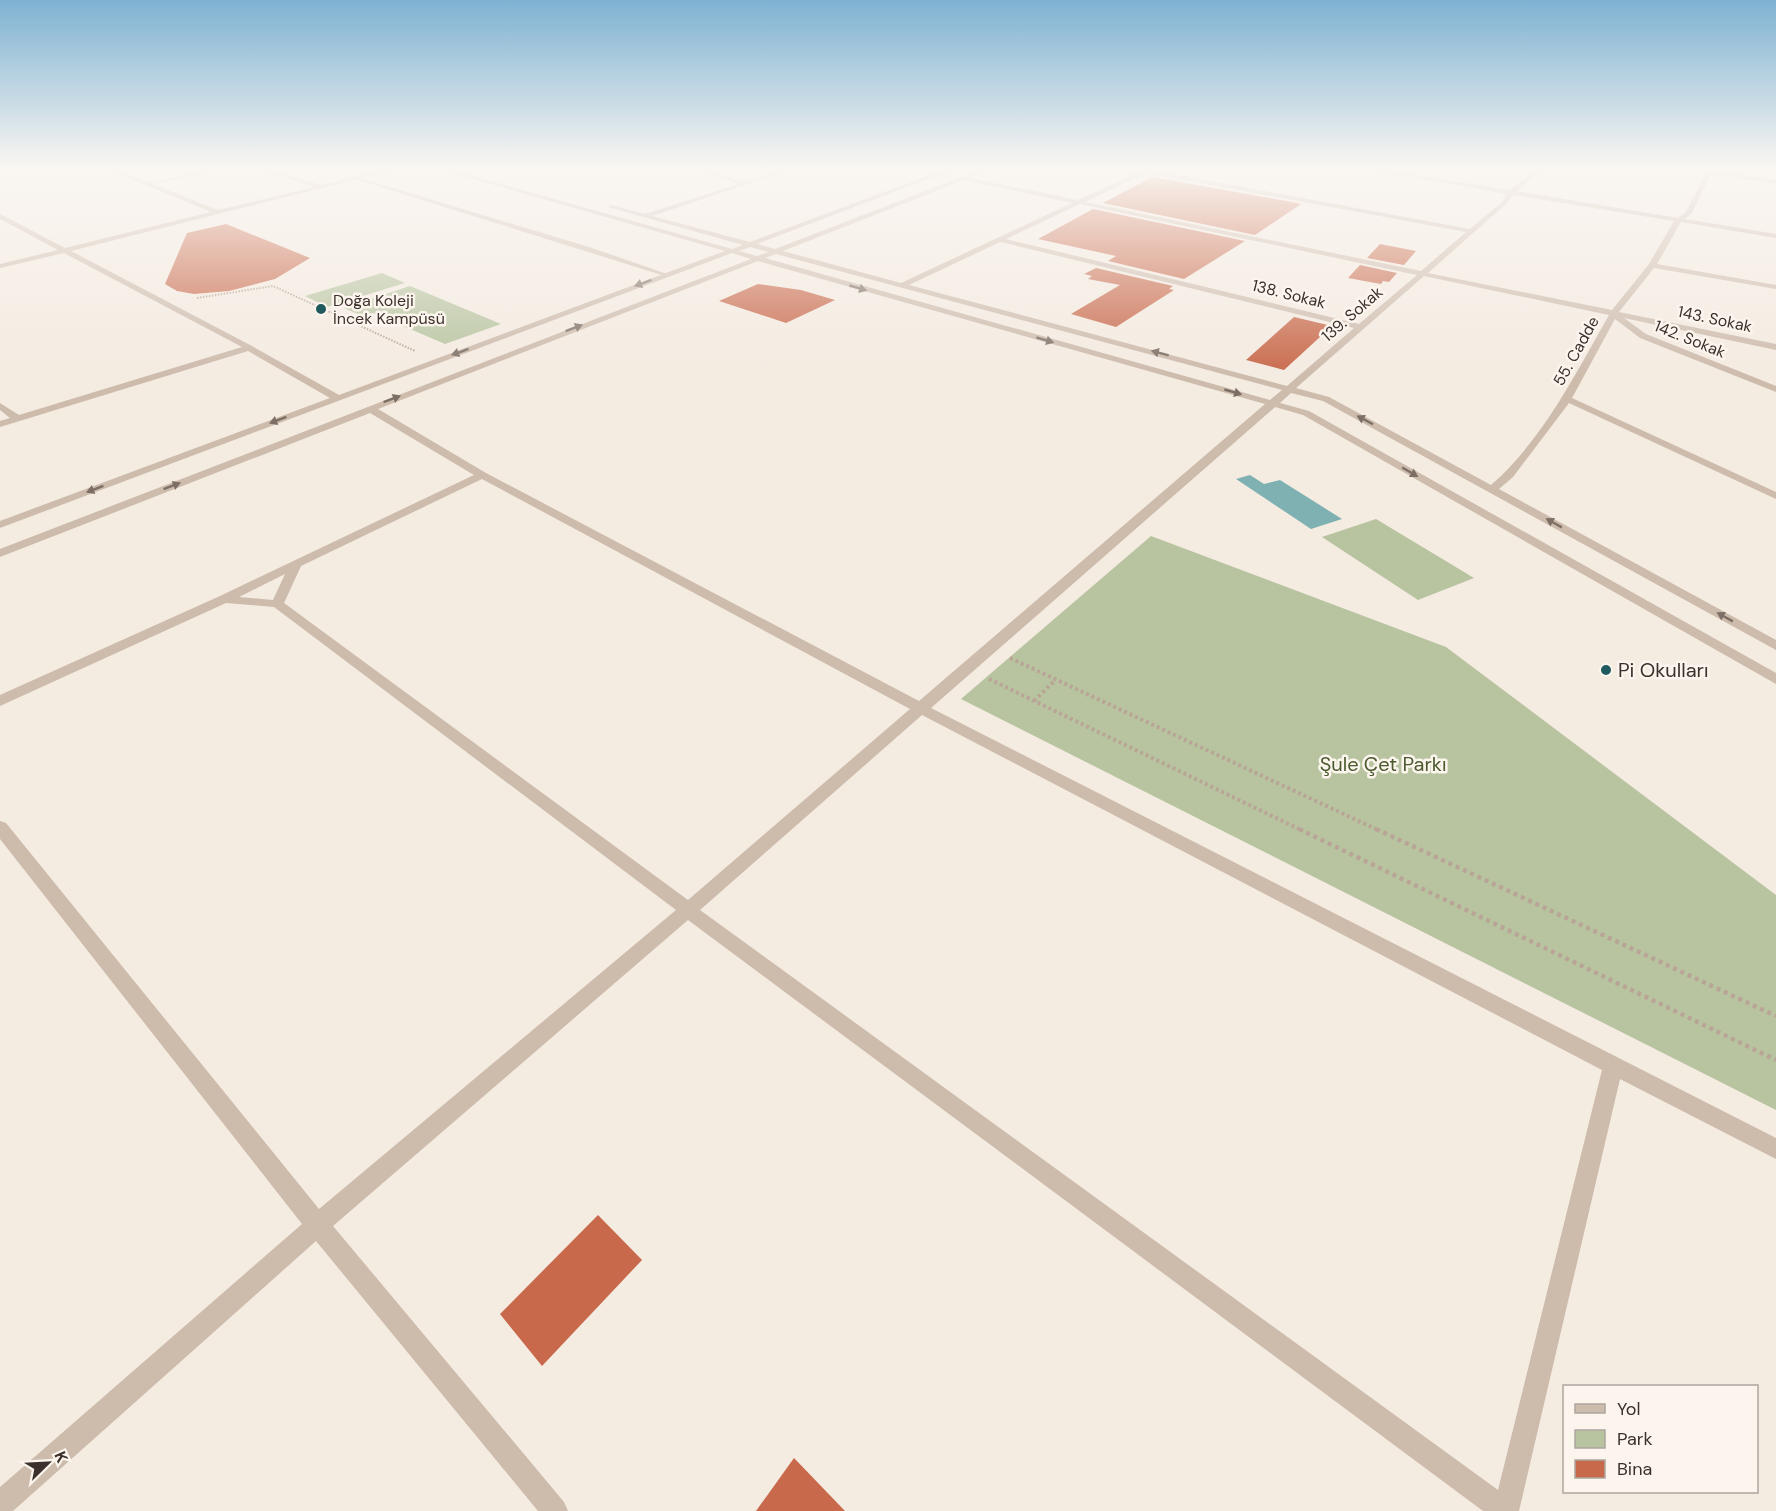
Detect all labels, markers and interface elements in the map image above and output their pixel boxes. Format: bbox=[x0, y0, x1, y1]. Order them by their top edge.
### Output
street label: 138. Sokak bbox=[1250, 275, 1328, 313]
one-way arrow bbox=[634, 279, 652, 289]
street label: 139. Sokak bbox=[1317, 282, 1387, 346]
one-way arrow bbox=[849, 284, 867, 293]
place label: Doğa Koleji İncek Kampüsü bbox=[333, 290, 445, 329]
street label: 143. Sokak bbox=[1676, 301, 1754, 337]
marker: Doğa Koleji İncek Kampüsü bbox=[314, 302, 328, 316]
street label: 55. Cadde bbox=[1548, 313, 1604, 389]
street label: 142. Sokak bbox=[1651, 315, 1729, 363]
one-way arrow bbox=[565, 323, 583, 333]
one-way arrow bbox=[1037, 336, 1055, 345]
one-way arrow bbox=[451, 347, 469, 357]
one-way arrow bbox=[1151, 348, 1169, 357]
one-way arrow bbox=[1224, 388, 1242, 397]
one-way arrow bbox=[384, 394, 402, 404]
one-way arrow bbox=[1356, 415, 1373, 425]
one-way arrow bbox=[269, 416, 287, 425]
one-way arrow bbox=[1401, 467, 1418, 477]
one-way arrow bbox=[163, 481, 181, 490]
one-way arrow bbox=[86, 484, 104, 494]
one-way arrow bbox=[1546, 518, 1563, 528]
one-way arrow bbox=[1716, 612, 1733, 622]
place label: Pi Okulları bbox=[1618, 657, 1708, 683]
marker: Pi Okulları bbox=[1599, 663, 1613, 677]
park label: Şule Çet Parkı bbox=[1320, 751, 1446, 777]
legend bbox=[1563, 1385, 1758, 1493]
text: Yol bbox=[1617, 1397, 1641, 1421]
text: Park bbox=[1617, 1427, 1653, 1451]
north arrow bbox=[18, 1433, 78, 1493]
text: K bbox=[50, 1448, 73, 1467]
text: Bina bbox=[1617, 1457, 1652, 1481]

